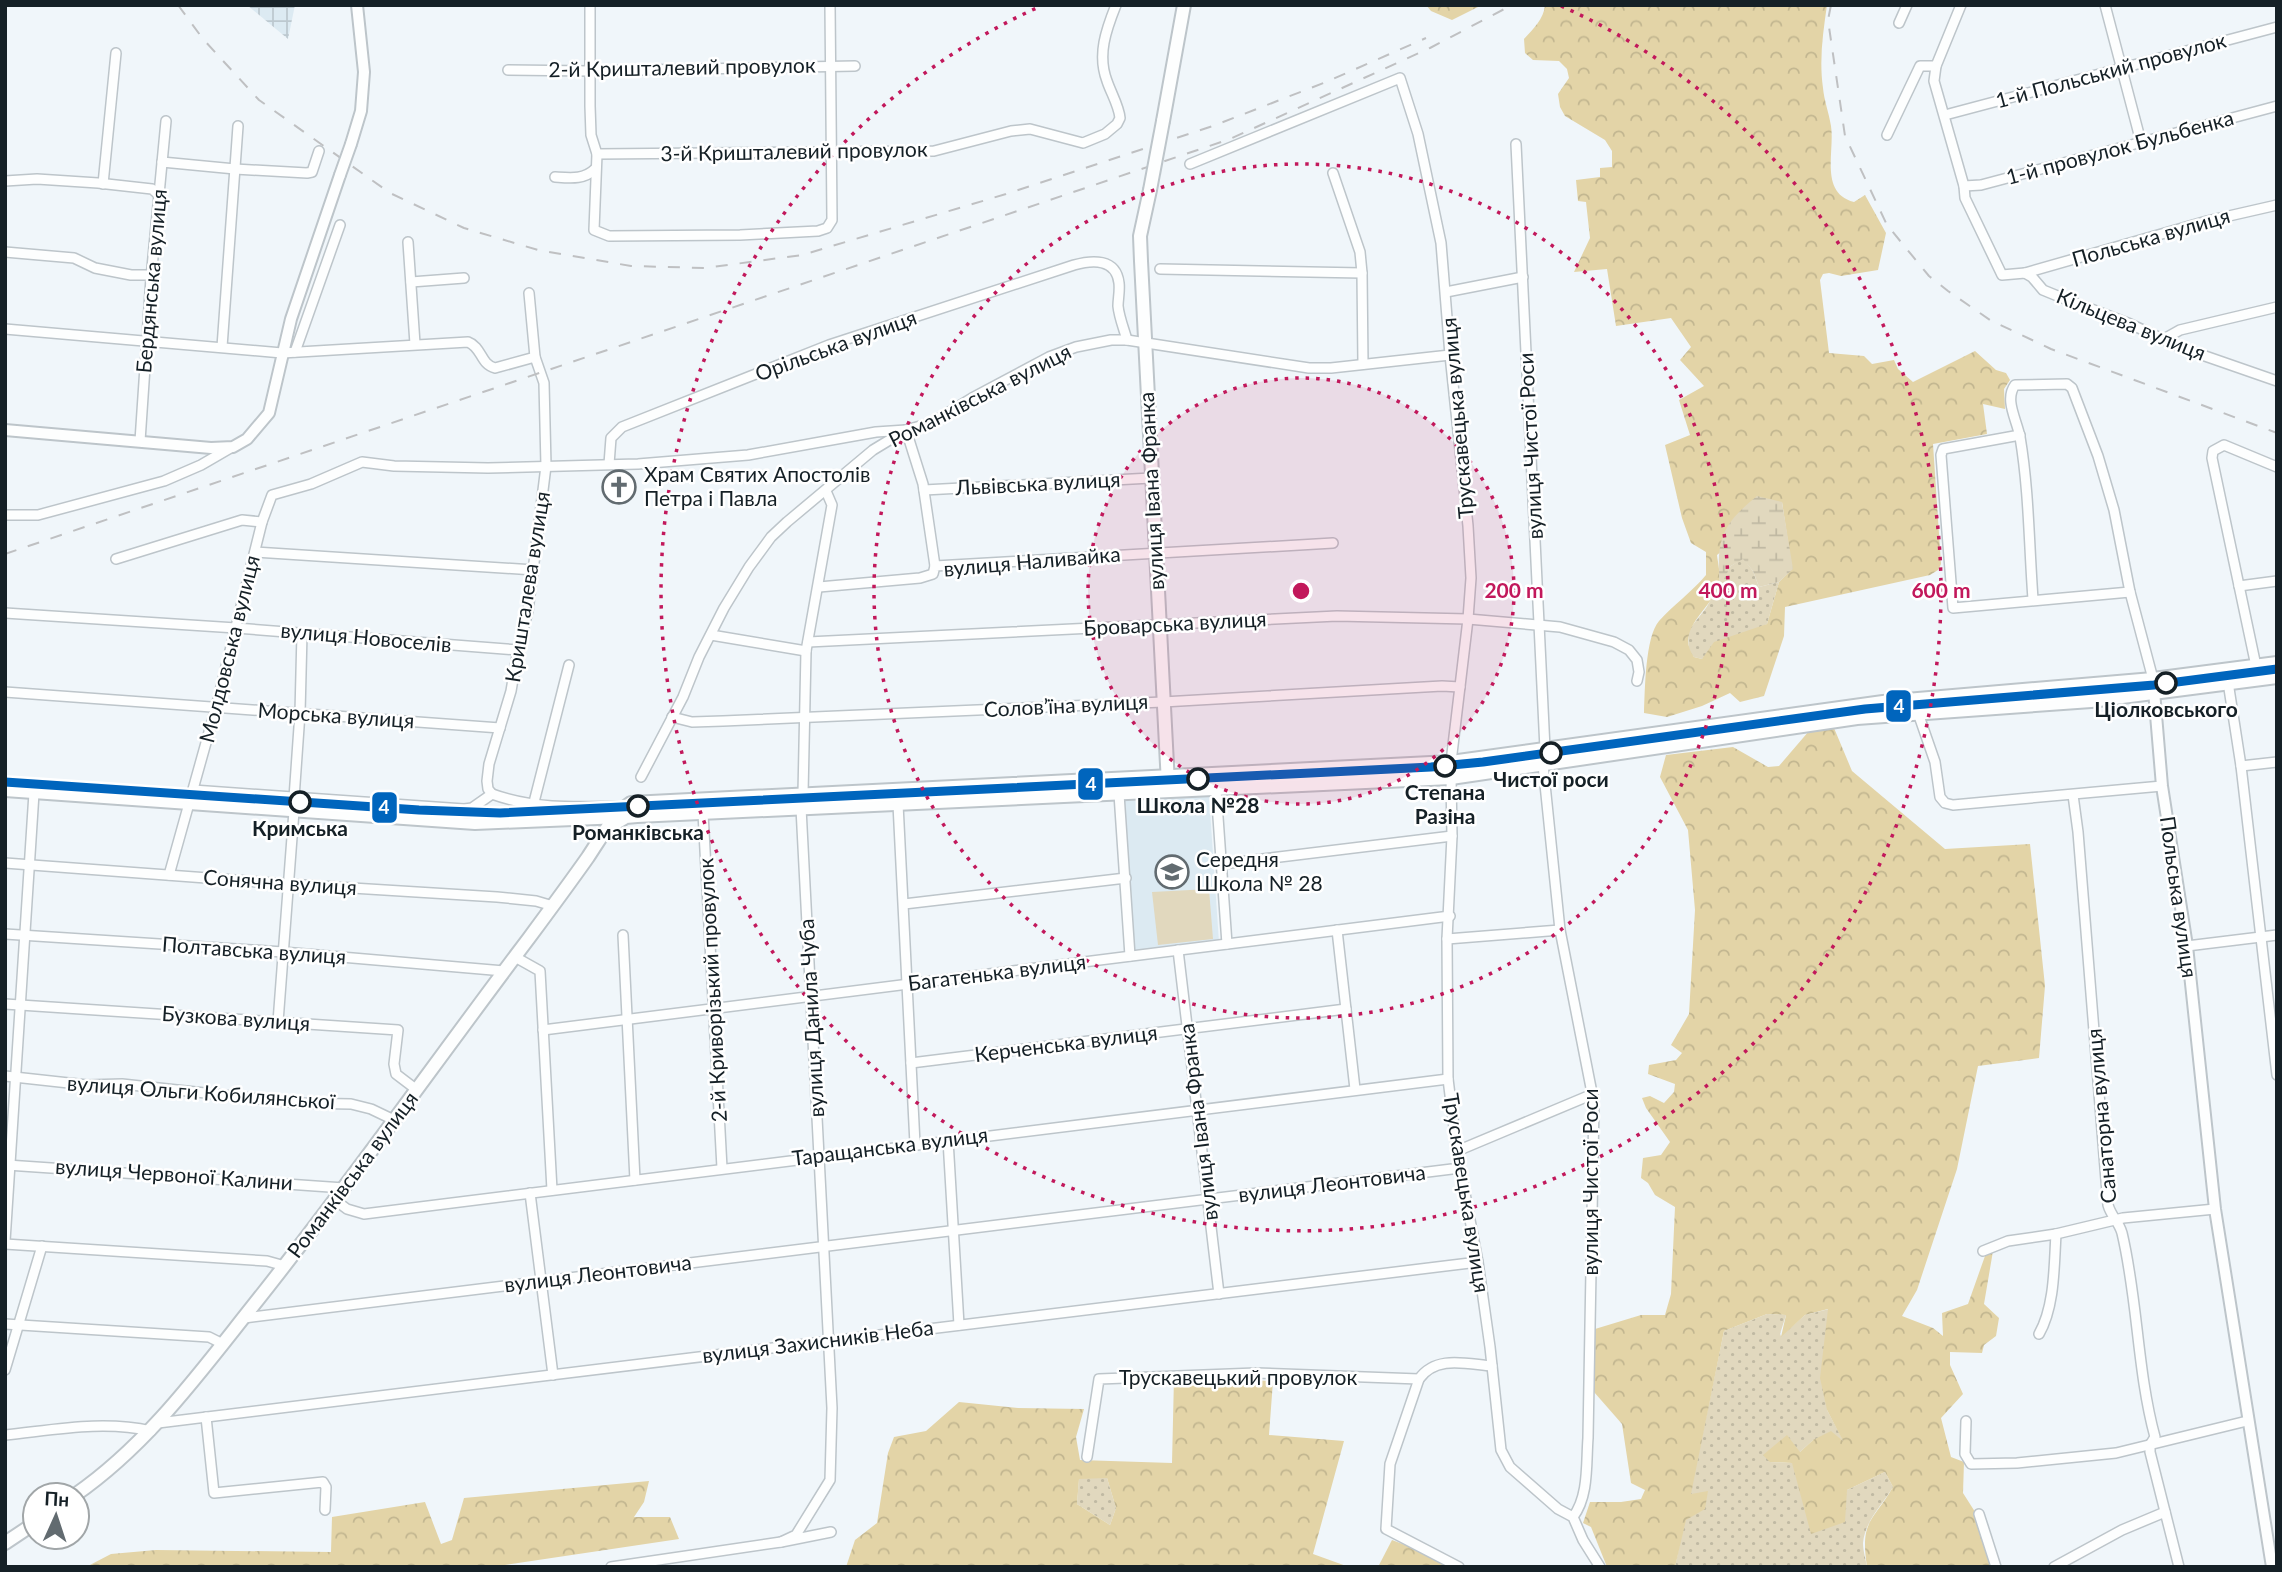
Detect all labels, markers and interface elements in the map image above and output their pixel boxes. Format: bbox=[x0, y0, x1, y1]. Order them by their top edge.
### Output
street label: 1-й Польський провулок bbox=[1993, 27, 2229, 112]
street label: 2-й Кришталевий провулок bbox=[548, 52, 816, 81]
street label: 1-й провулок Бульбенка bbox=[2003, 104, 2236, 189]
street label: 3-й Кришталевий провулок bbox=[660, 136, 928, 165]
street label: Бердянська вулиця bbox=[130, 188, 171, 374]
street label: Польська вулиця bbox=[2069, 202, 2232, 271]
street label: Кільцева вулиця bbox=[2053, 282, 2210, 365]
street label: Орільська вулиця bbox=[751, 304, 920, 385]
street label: Трускавецька вулиця bbox=[1435, 317, 1478, 520]
street label: Романківська вулиця bbox=[884, 338, 1075, 452]
street label: вулиця Чистої Роси bbox=[1512, 352, 1547, 540]
street label: вулиця Івана Франка bbox=[1133, 391, 1168, 591]
place label: Храм Святих Апостолів Петра і Павла bbox=[644, 461, 870, 510]
street label: Львівська вулиця bbox=[954, 466, 1121, 499]
church icon: Храм Святих Апостолів Петра і Павла bbox=[600, 468, 638, 506]
street label: Кришталева вулиця bbox=[499, 489, 554, 684]
street label: вулиця Наливайка bbox=[942, 540, 1121, 581]
street label: Молдовська вулиця bbox=[193, 552, 264, 745]
text: 200 m bbox=[1484, 577, 1544, 602]
text: 400 m bbox=[1698, 577, 1758, 602]
text: 600 m bbox=[1911, 577, 1971, 602]
centre of rings bbox=[1289, 579, 1313, 603]
street label: Броварська вулиця bbox=[1083, 605, 1267, 640]
street label: вулиця Новоселів bbox=[280, 617, 453, 656]
marker: Ціолковського bbox=[2155, 672, 2177, 694]
street label: Соловʼїна вулиця bbox=[983, 688, 1149, 721]
line badge: 4 bbox=[1885, 689, 1912, 723]
text: 4 bbox=[1893, 694, 1905, 717]
place label: Ціолковського bbox=[2094, 696, 2238, 721]
street label: Морська вулиця bbox=[257, 697, 415, 732]
marker: Чистої роси bbox=[1540, 742, 1562, 764]
marker: Степана Разіна bbox=[1434, 755, 1456, 777]
place label: Чистої роси bbox=[1493, 766, 1609, 791]
line badge: 4 bbox=[1077, 767, 1104, 801]
marker: Школа №28 bbox=[1187, 768, 1209, 790]
text: 4 bbox=[1085, 772, 1097, 795]
place label: Степана Разіна bbox=[1405, 779, 1485, 828]
marker: Кримська bbox=[289, 791, 311, 813]
line badge: 4 bbox=[371, 791, 398, 824]
place label: Школа №28 bbox=[1137, 792, 1259, 817]
text: 4 bbox=[378, 795, 390, 818]
marker: Романківська bbox=[627, 795, 649, 817]
street label: Польська вулиця bbox=[2156, 814, 2203, 979]
place label: Кримська bbox=[252, 815, 348, 840]
place label: Романківська bbox=[572, 819, 704, 844]
place label: Середня Школа № 28 bbox=[1196, 846, 1323, 895]
school or university icon: Середня Школа № 28 bbox=[1153, 853, 1191, 891]
street label: 2-й Криворізький провулок bbox=[692, 857, 731, 1123]
street label: Сонячна вулиця bbox=[203, 864, 358, 899]
street label: вулиця Данила Чуба bbox=[793, 918, 828, 1118]
street label: Полтавська вулиця bbox=[161, 931, 347, 968]
street label: Багатенька вулиця bbox=[906, 948, 1087, 995]
street label: Бузкова вулиця bbox=[161, 1000, 311, 1035]
street label: Керченська вулиця bbox=[973, 1019, 1159, 1066]
street label: вулиця Івана Франка bbox=[1173, 1022, 1222, 1222]
street label: Санаторна вулиця bbox=[2080, 1028, 2121, 1205]
street label: вулиця Ольги Кобилянської bbox=[66, 1070, 337, 1113]
street label: Романківська вулиця bbox=[281, 1086, 422, 1262]
street label: вулиця Чистої Роси bbox=[1577, 1088, 1602, 1276]
street label: Трускавецька вулиця bbox=[1439, 1091, 1496, 1294]
street label: Таращанська вулиця bbox=[790, 1121, 989, 1170]
street label: вулиця Червоної Калини bbox=[54, 1153, 294, 1194]
street label: вулиця Леонтовича bbox=[1237, 1159, 1427, 1206]
street label: вулиця Леонтовича bbox=[503, 1249, 693, 1296]
street label: вулиця Захисників Неба bbox=[701, 1314, 935, 1367]
street label: Трускавецький провулок bbox=[1119, 1364, 1357, 1389]
north arrow bbox=[21, 1481, 91, 1551]
text: Пн bbox=[44, 1486, 70, 1511]

